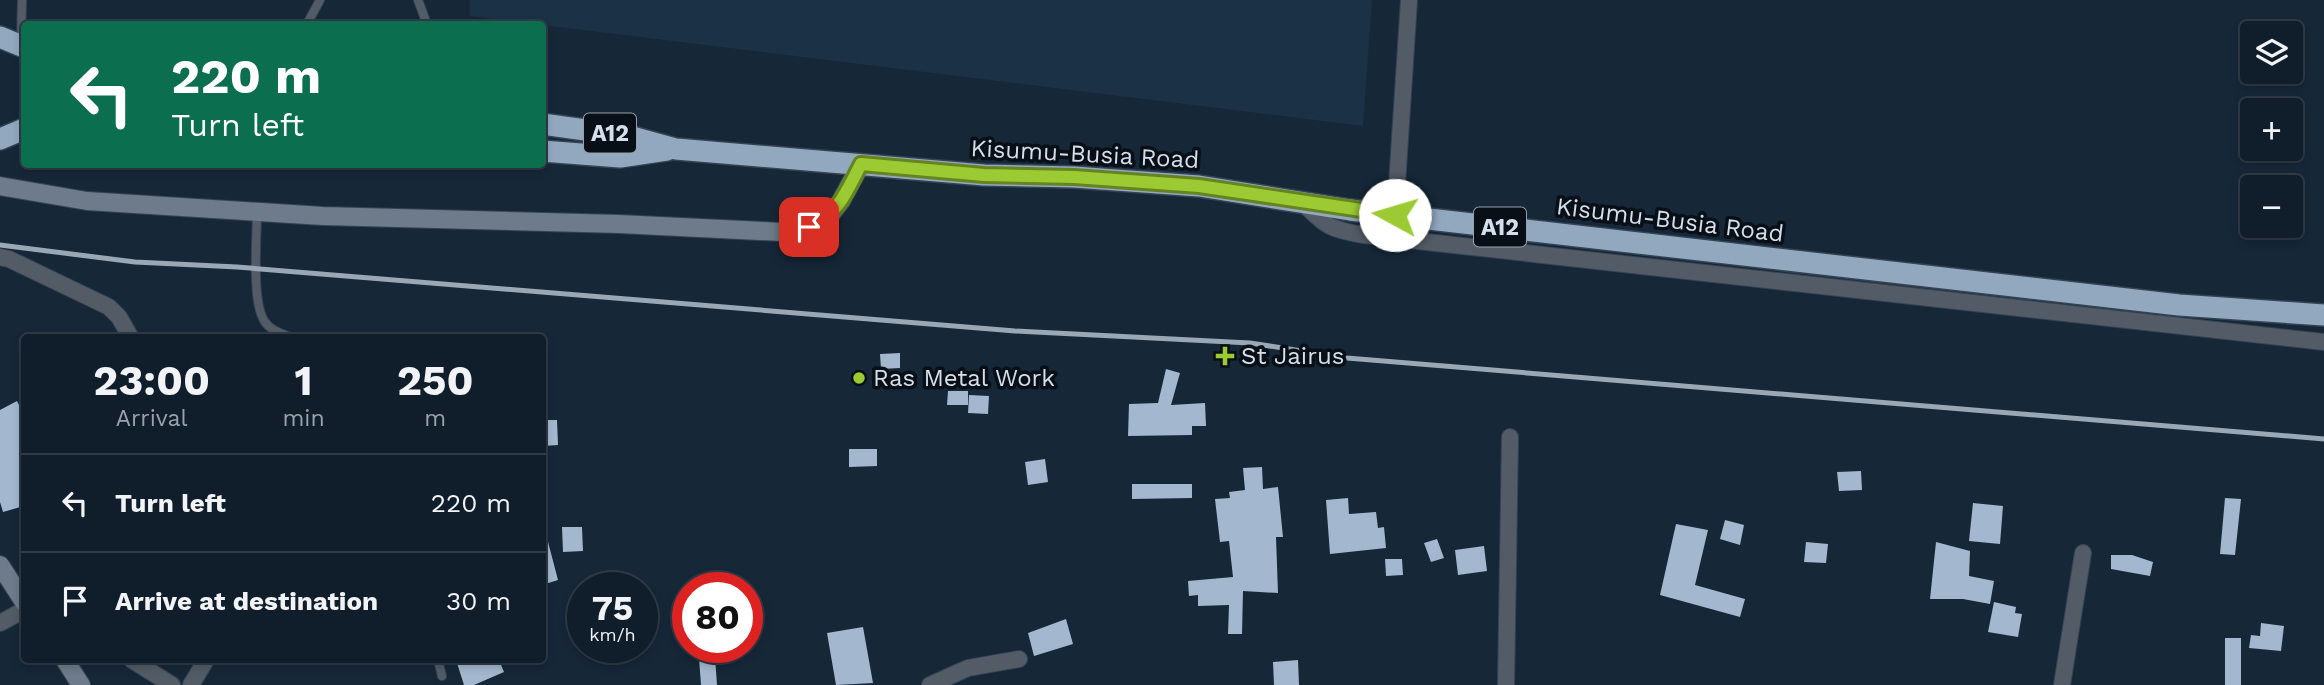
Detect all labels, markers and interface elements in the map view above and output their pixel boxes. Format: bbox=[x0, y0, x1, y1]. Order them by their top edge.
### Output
map controls bbox=[2240, 21, 2303, 238]
button: layers bbox=[2240, 21, 2303, 84]
text: 220 m bbox=[171, 47, 321, 105]
icon: left bbox=[56, 49, 147, 140]
button: + bbox=[2240, 98, 2303, 161]
text: Turn left bbox=[171, 106, 304, 144]
road number: A12 bbox=[584, 114, 636, 152]
street label: Kisumu-Busia Road bbox=[970, 134, 1200, 174]
button: − bbox=[2240, 175, 2303, 238]
position arrow bbox=[1358, 178, 1432, 252]
street label: Kisumu-Busia Road bbox=[1555, 192, 1785, 248]
pin bbox=[779, 197, 839, 257]
icon: arrive bbox=[790, 208, 828, 246]
road number: A12 bbox=[1474, 208, 1526, 246]
place label: St Jairus bbox=[1241, 342, 1344, 370]
marker: St Jairus bbox=[1215, 346, 1235, 366]
text: 23:00 bbox=[93, 356, 210, 405]
text: 1 bbox=[294, 356, 313, 405]
text: 250 bbox=[397, 356, 474, 405]
place label: Ras Metal Work bbox=[873, 364, 1055, 392]
marker: Ras Metal Work bbox=[851, 370, 867, 386]
text: Arrival bbox=[116, 405, 188, 432]
text: min bbox=[282, 405, 325, 432]
text: m bbox=[424, 405, 446, 432]
icon: left bbox=[56, 484, 94, 522]
text: Turn left bbox=[115, 488, 226, 518]
text: 220 m bbox=[431, 488, 511, 518]
speed limit sign: 80 bbox=[672, 572, 763, 663]
icon: arrive bbox=[56, 582, 94, 620]
text: Arrive at destination bbox=[115, 586, 378, 616]
text: 30 m bbox=[446, 586, 511, 616]
text: 75 bbox=[592, 587, 633, 629]
text: km/h bbox=[589, 624, 636, 645]

